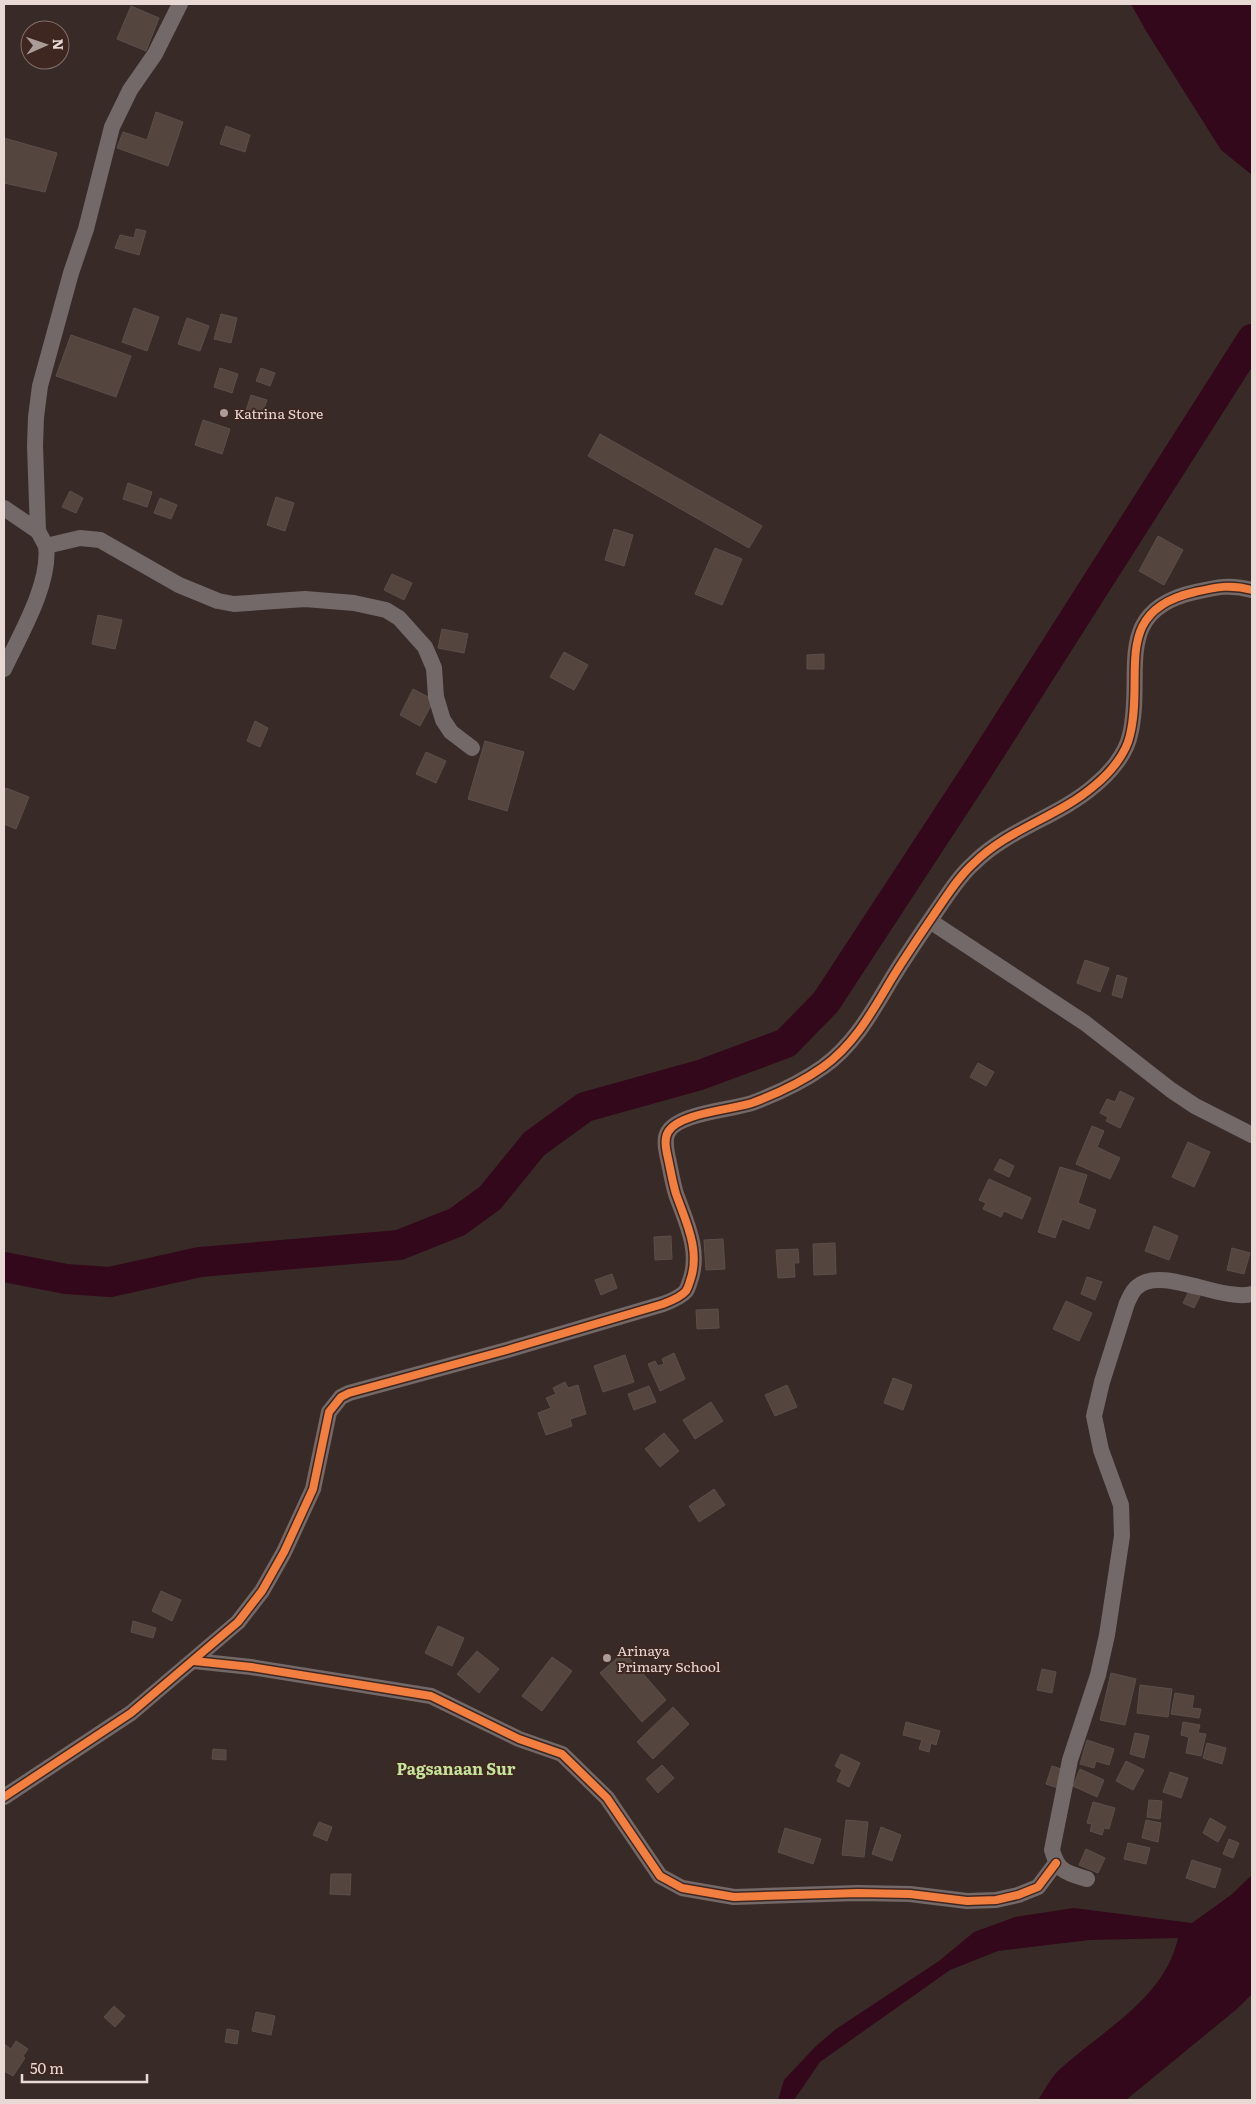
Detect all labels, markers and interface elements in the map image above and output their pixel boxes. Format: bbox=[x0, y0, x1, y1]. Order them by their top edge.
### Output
north arrow bbox=[20, 20, 70, 70]
text: N bbox=[49, 38, 69, 51]
place label: Katrina Store bbox=[234, 403, 323, 423]
marker: Katrina Store bbox=[218, 407, 230, 419]
place label: Arinaya Primary School bbox=[617, 1640, 721, 1676]
marker: Arinaya Primary School bbox=[601, 1652, 613, 1664]
district label: Pagsanaan Sur bbox=[396, 1756, 516, 1780]
scale bar bbox=[22, 2052, 148, 2084]
text: 50 m bbox=[30, 2056, 64, 2079]

